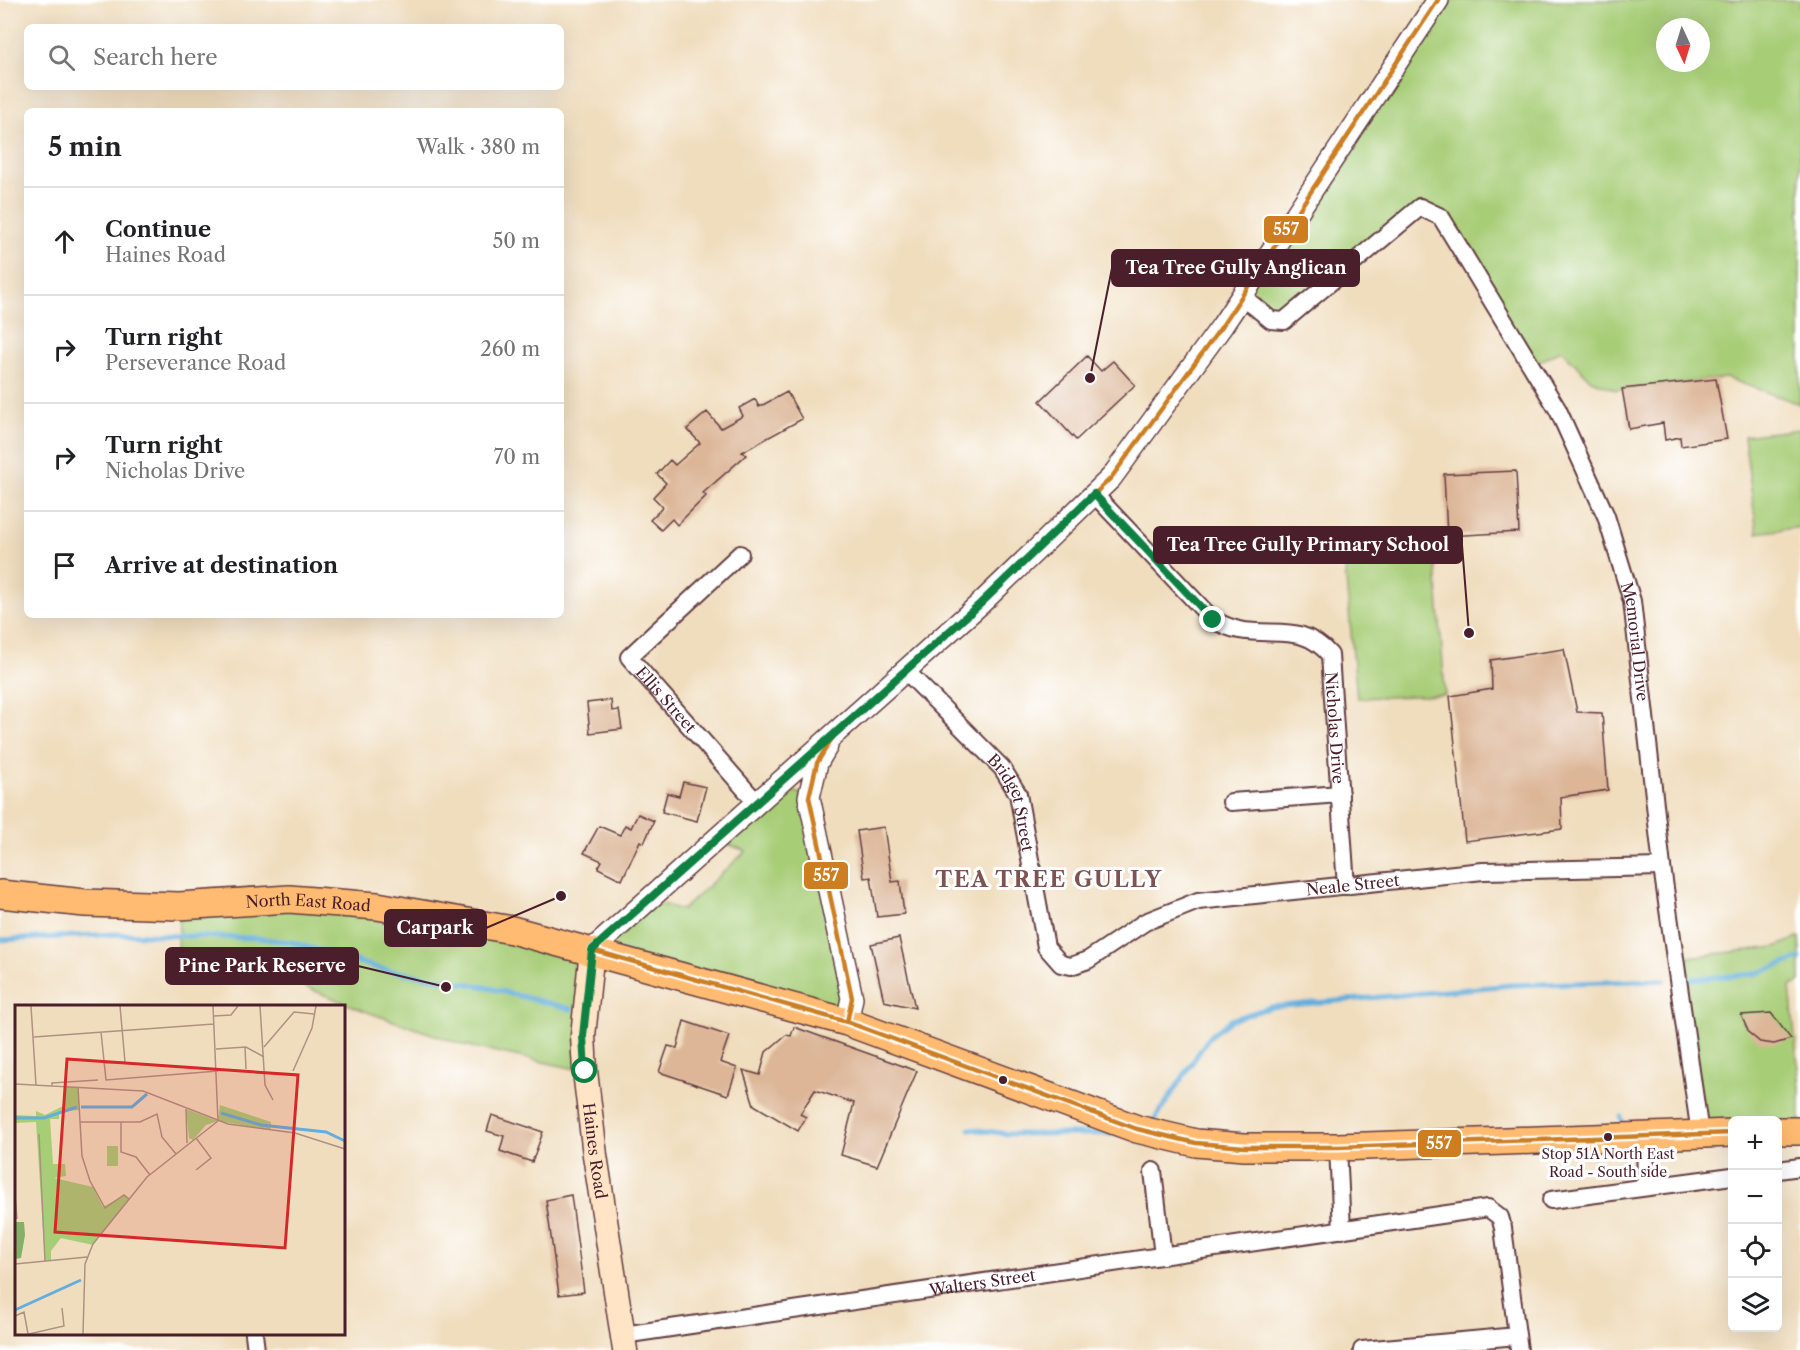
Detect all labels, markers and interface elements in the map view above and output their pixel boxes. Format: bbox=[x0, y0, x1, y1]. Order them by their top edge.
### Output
north arrow bbox=[1656, 18, 1710, 72]
search box bbox=[24, 24, 564, 90]
icon: search bbox=[45, 41, 78, 74]
text: Search here bbox=[93, 44, 218, 71]
text: 5 min bbox=[48, 131, 122, 163]
text: Walk · 380 m bbox=[416, 135, 540, 159]
line badge: 557 bbox=[1263, 215, 1309, 244]
text: Continue bbox=[105, 216, 211, 243]
text: 557 bbox=[1273, 219, 1300, 239]
icon: ahead bbox=[48, 225, 81, 258]
text: 50 m bbox=[493, 229, 540, 253]
text: Haines Road bbox=[105, 243, 226, 267]
callout: Tea Tree Gully Anglican bbox=[1112, 250, 1359, 286]
text: Tea Tree Gully Anglican bbox=[1125, 257, 1347, 279]
text: Turn right bbox=[105, 324, 223, 351]
icon: right bbox=[48, 333, 81, 366]
text: 260 m bbox=[480, 337, 540, 361]
text: Perseverance Road bbox=[105, 351, 286, 375]
text: Turn right bbox=[105, 432, 223, 459]
icon: right bbox=[48, 441, 81, 474]
text: 70 m bbox=[494, 445, 540, 469]
text: Nicholas Drive bbox=[105, 459, 245, 483]
callout: Tea Tree Gully Primary School bbox=[1154, 527, 1462, 563]
text: Tea Tree Gully Primary School bbox=[1167, 534, 1449, 556]
icon: arrive bbox=[48, 549, 81, 582]
text: Arrive at destination bbox=[105, 552, 338, 579]
street label: Memorial Drive bbox=[1617, 579, 1653, 702]
route end bbox=[1199, 606, 1225, 632]
street label: Ellis Street bbox=[632, 662, 701, 737]
street label: Nicholas Drive bbox=[1321, 671, 1349, 784]
street label: Bridget Street bbox=[983, 749, 1038, 853]
line badge: 557 bbox=[803, 861, 849, 890]
text: 557 bbox=[813, 865, 840, 885]
district label: TEA TREE GULLY bbox=[935, 866, 1163, 893]
street label: Neale Street bbox=[1305, 870, 1401, 900]
street label: North East Road bbox=[245, 889, 372, 915]
callout: Carpark bbox=[385, 910, 486, 946]
text: Carpark bbox=[397, 917, 475, 939]
callout: Pine Park Reserve bbox=[166, 948, 358, 984]
text: Pine Park Reserve bbox=[178, 955, 346, 977]
inset map bbox=[15, 1005, 345, 1335]
route start bbox=[571, 1057, 597, 1083]
unlabelled marker bbox=[997, 1074, 1009, 1086]
street label: Haines Road bbox=[579, 1102, 612, 1201]
map controls bbox=[1728, 1116, 1782, 1332]
button: + bbox=[1728, 1116, 1782, 1170]
line badge: 557 bbox=[1417, 1129, 1462, 1158]
marker: Stop 51A North East Road - South side bbox=[1602, 1131, 1614, 1143]
text: 557 bbox=[1426, 1133, 1453, 1153]
place label: Stop 51A North East Road - South side bbox=[1541, 1145, 1675, 1181]
button: − bbox=[1728, 1170, 1782, 1224]
button: locate bbox=[1728, 1224, 1782, 1278]
street label: Walters Street bbox=[927, 1265, 1037, 1300]
button: layers bbox=[1728, 1278, 1782, 1332]

